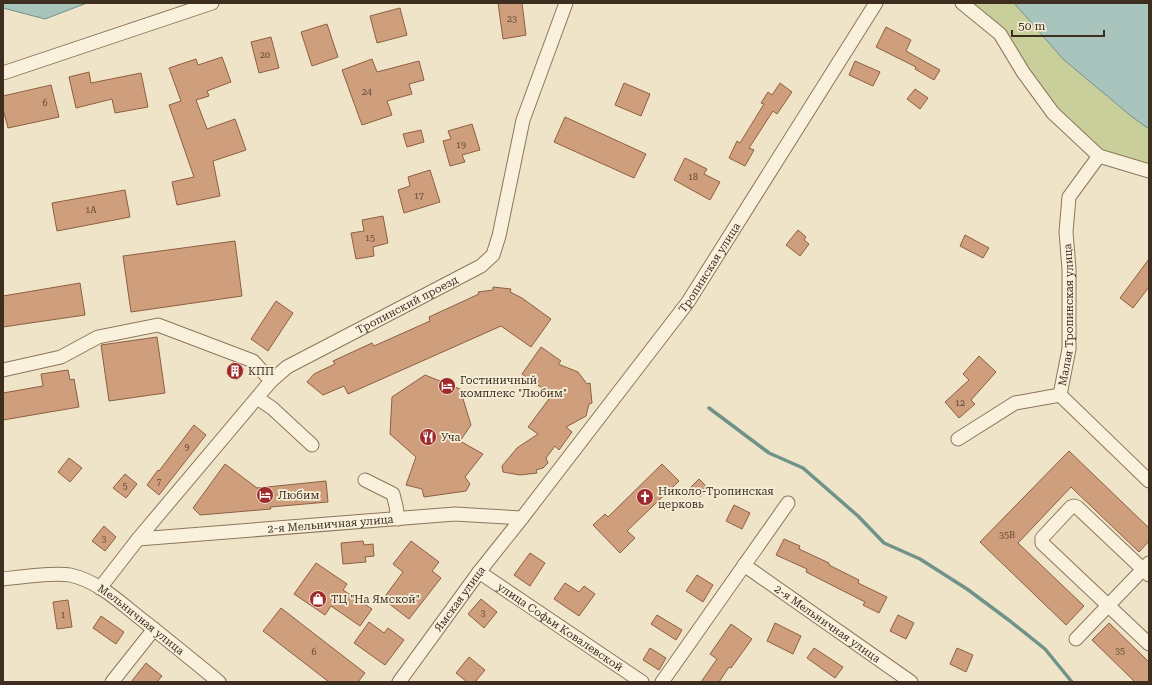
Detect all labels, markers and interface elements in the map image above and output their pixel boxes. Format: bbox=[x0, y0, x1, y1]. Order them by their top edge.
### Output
scale bar bbox=[1012, 12, 1104, 38]
house number: 23 bbox=[507, 14, 517, 24]
text: 50 m bbox=[1018, 19, 1045, 33]
house number: 20 bbox=[260, 50, 270, 60]
house number: 24 bbox=[362, 87, 372, 97]
house number: 6 bbox=[42, 98, 48, 108]
house number: 19 bbox=[456, 140, 466, 150]
house number: 18 bbox=[688, 172, 698, 182]
house number: 17 bbox=[414, 191, 424, 201]
house number: 1А bbox=[85, 205, 97, 215]
street label: Тропинская улица bbox=[676, 220, 743, 315]
house number: 15 bbox=[365, 233, 375, 243]
street label: Малая Тропинская улица bbox=[1056, 243, 1076, 387]
street label: Тропинский проезд bbox=[354, 273, 460, 337]
building icon: КПП bbox=[225, 361, 245, 381]
place label: КПП bbox=[248, 365, 274, 378]
place label: Гостиничный комплекс "Любим" bbox=[460, 374, 567, 400]
hotel icon: Гостиничный комплекс "Любим" bbox=[437, 376, 457, 396]
house number: 12 bbox=[955, 398, 965, 408]
restaurant icon: Уча bbox=[418, 427, 438, 447]
place label: Уча bbox=[441, 431, 461, 444]
house number: 9 bbox=[184, 442, 190, 452]
house number: 7 bbox=[156, 477, 162, 487]
house number: 5 bbox=[122, 481, 128, 491]
hotel icon: Любим bbox=[255, 485, 275, 505]
place label: Николо-Тропинская церковь bbox=[658, 485, 774, 511]
church icon: Николо-Тропинская церковь bbox=[635, 487, 655, 507]
place label: Любим bbox=[278, 489, 319, 502]
street label: 2-я Мельничная улица bbox=[267, 513, 394, 536]
house number: 35В bbox=[999, 530, 1015, 540]
house number: 3 bbox=[101, 534, 107, 544]
street label: Ямская улица bbox=[432, 564, 488, 634]
street label: улица Софьи Ковалевской bbox=[495, 580, 625, 674]
street label: Мельничная улица bbox=[95, 582, 187, 658]
street label: 2-я Мельничная улица bbox=[772, 582, 883, 666]
shop icon: ТЦ "На Ямской" bbox=[308, 589, 328, 609]
place label: ТЦ "На Ямской" bbox=[331, 593, 420, 606]
house number: 3 bbox=[480, 608, 486, 618]
house number: 1 bbox=[60, 610, 66, 620]
house number: 35 bbox=[1115, 646, 1125, 656]
house number: 6 bbox=[311, 647, 317, 657]

